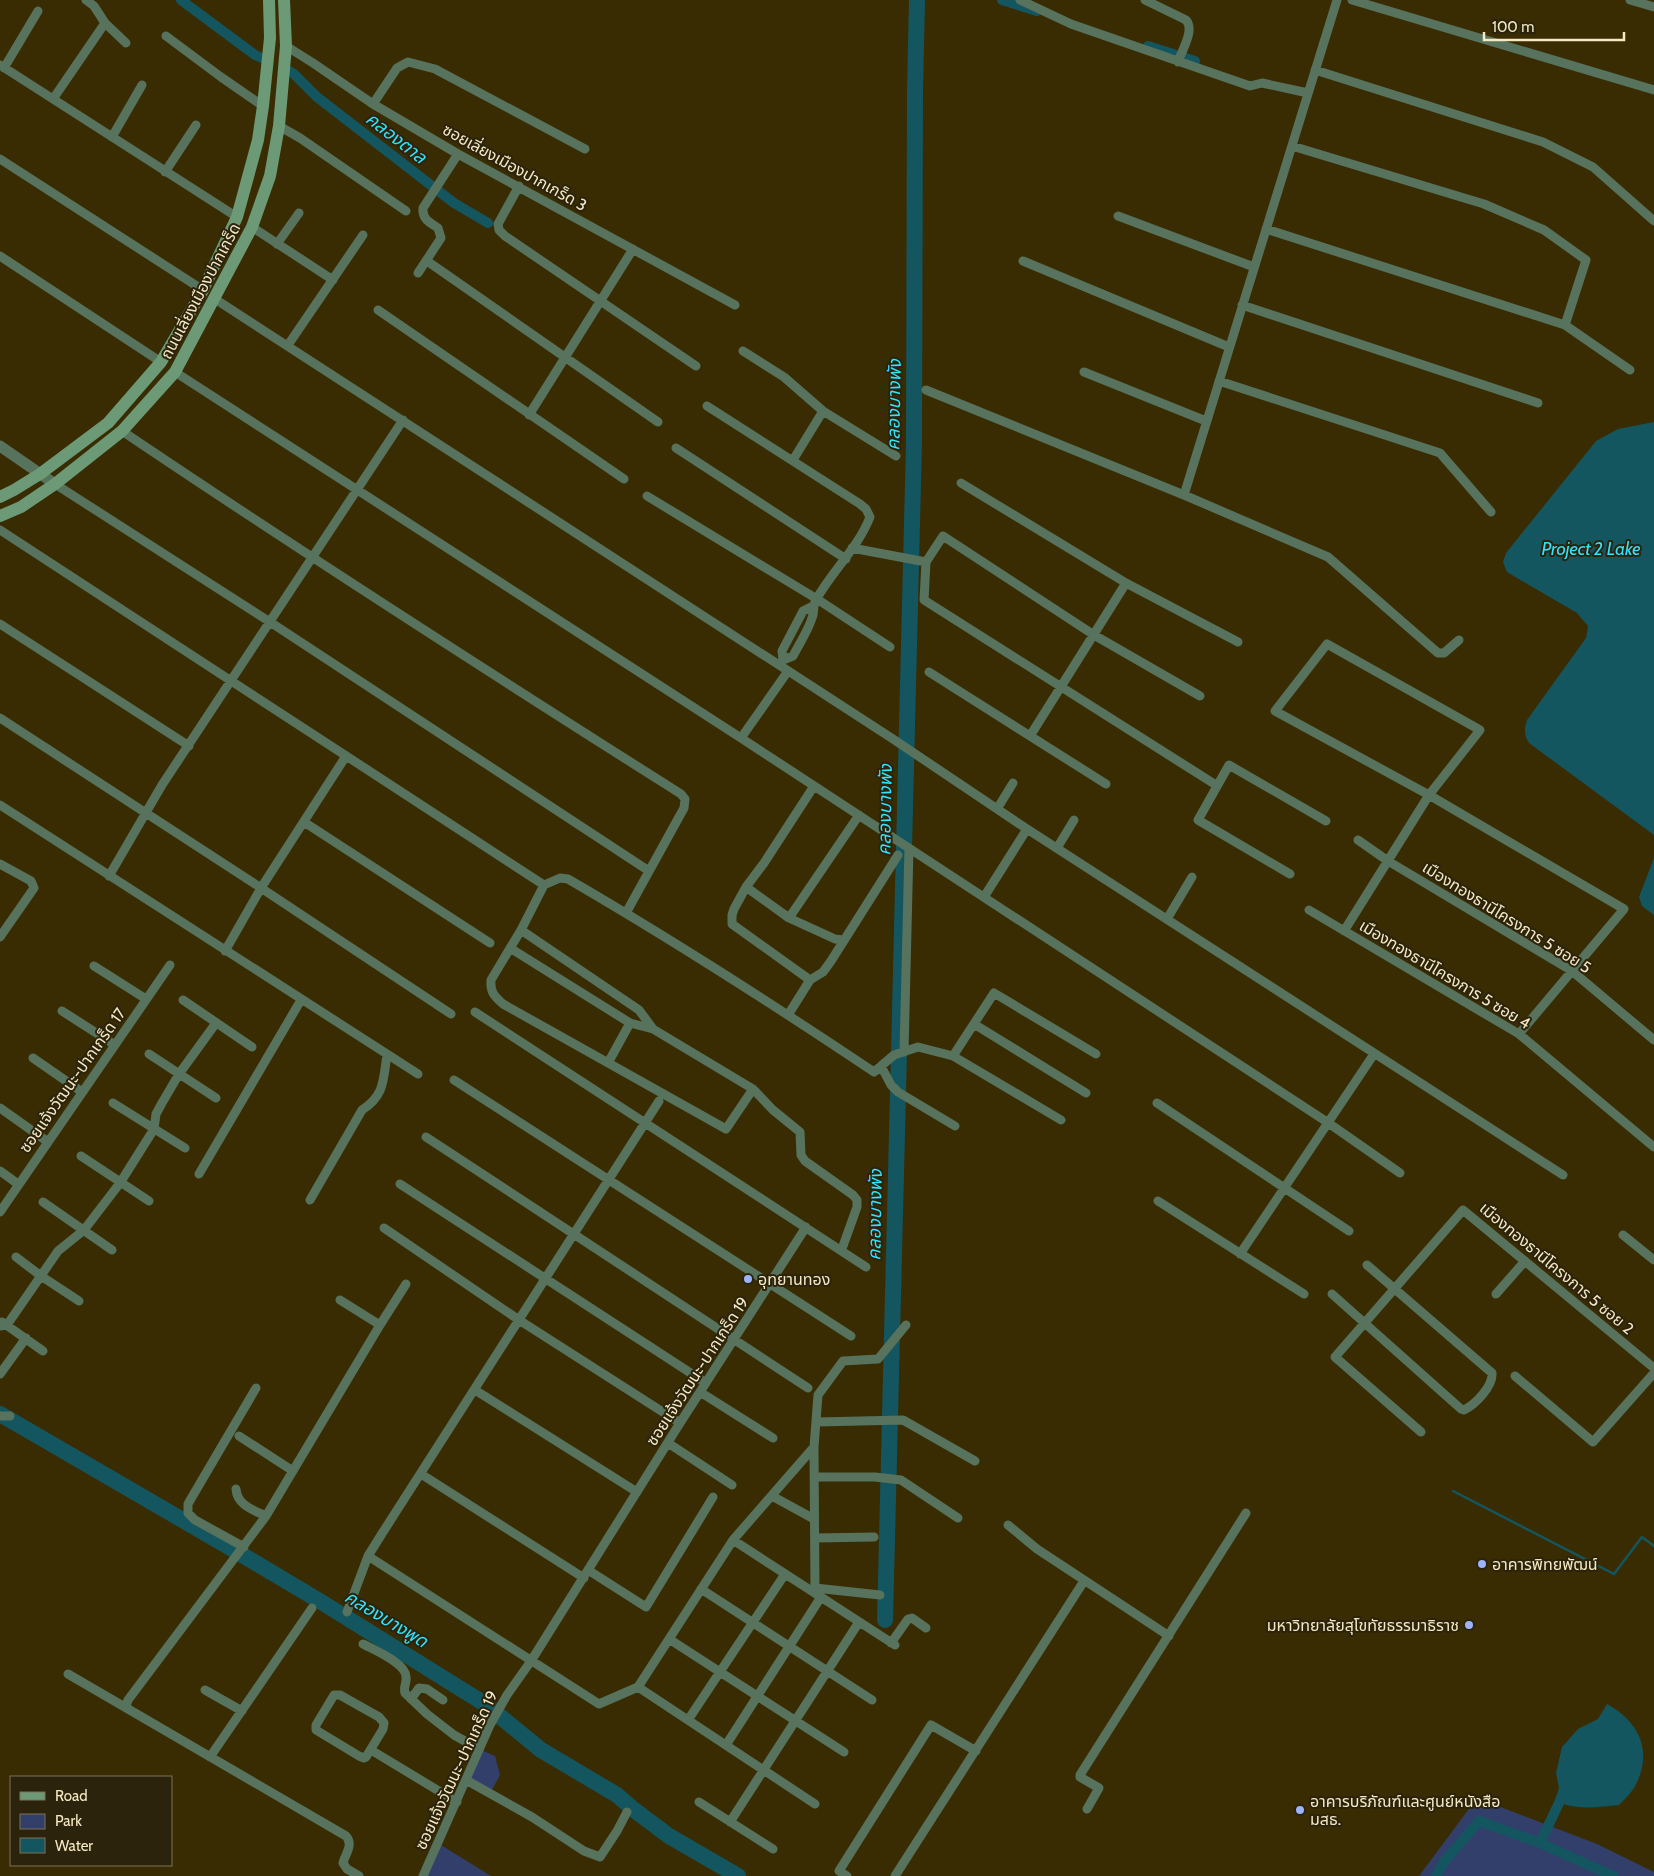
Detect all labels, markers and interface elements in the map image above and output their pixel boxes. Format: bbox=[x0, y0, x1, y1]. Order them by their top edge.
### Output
scale bar bbox=[1484, 10, 1624, 42]
text: 100 m bbox=[1492, 18, 1534, 36]
water label: คลองตาล bbox=[361, 108, 431, 169]
street label: ซอยเลี่ยงเมืองปากเกร็ด 3 bbox=[439, 118, 591, 215]
street label: ถนนเลี่ยงเมืองปากเกร็ด bbox=[155, 219, 244, 362]
water label: คลองบางพัง bbox=[882, 358, 906, 451]
water label: Project 2 Lake bbox=[1541, 538, 1641, 560]
water label: คลองบางพัง bbox=[873, 763, 897, 856]
street label: เมืองทองธานีโครงการ 5 ซอย 5 bbox=[1419, 858, 1595, 977]
street label: เมืองทองธานีโครงการ 5 ซอย 4 bbox=[1356, 916, 1534, 1033]
street label: ซอยแจ้งวัฒนะ-ปากเกร็ด 17 bbox=[15, 1004, 130, 1156]
water label: คลองบางพัง bbox=[863, 1168, 887, 1261]
street label: เมืองทองธานีโครงการ 5 ซอย 2 bbox=[1476, 1198, 1638, 1338]
place label: อุทยานทอง bbox=[758, 1270, 830, 1289]
marker: อุทยานทอง bbox=[742, 1273, 754, 1285]
street label: ซอยแจ้งวัฒนะ-ปากเกร็ด 19 bbox=[642, 1293, 753, 1449]
place label: อาคารพิทยพัฒน์ bbox=[1492, 1555, 1598, 1574]
marker: อาคารพิทยพัฒน์ bbox=[1476, 1558, 1488, 1570]
water label: คลองบางพูด bbox=[341, 1586, 432, 1653]
place label: มหาวิทยาลัยสุโขทัยธรรมาธิราช bbox=[1267, 1616, 1459, 1635]
marker: มหาวิทยาลัยสุโขทัยธรรมาธิราช bbox=[1463, 1619, 1475, 1631]
street label: ซอยแจ้งวัฒนะ-ปากเกร็ด 19 bbox=[411, 1688, 502, 1853]
legend bbox=[10, 1776, 172, 1866]
text: Road bbox=[55, 1787, 88, 1805]
place label: อาคารบริภัณฑ์และศูนย์หนังสือ มสธ. bbox=[1310, 1792, 1500, 1829]
marker: อาคารบริภัณฑ์และศูนย์หนังสือ มสธ. bbox=[1294, 1804, 1306, 1816]
text: Park bbox=[55, 1812, 82, 1830]
text: Water bbox=[55, 1837, 93, 1855]

